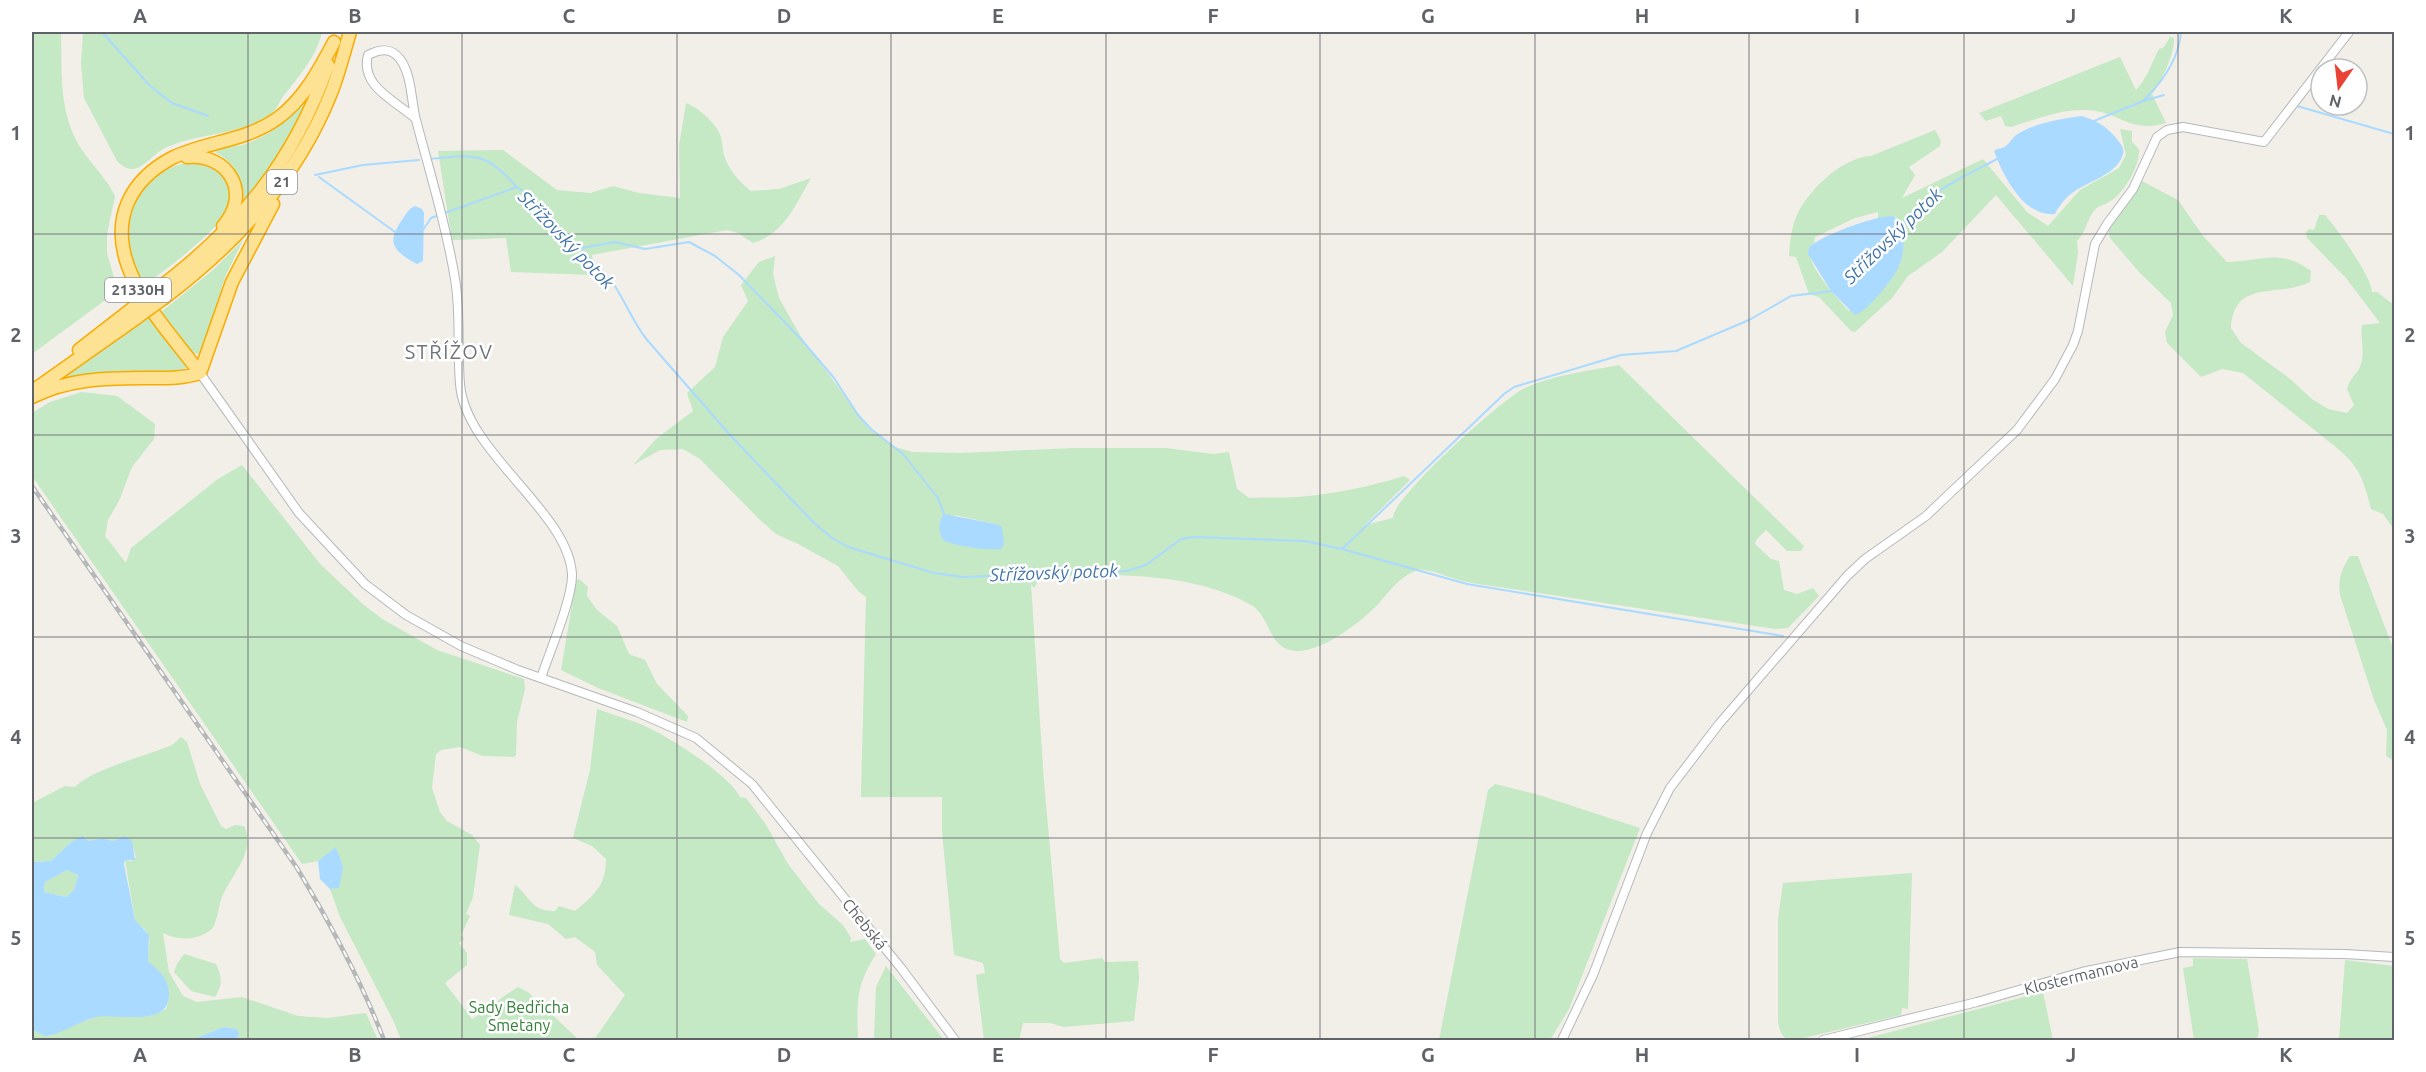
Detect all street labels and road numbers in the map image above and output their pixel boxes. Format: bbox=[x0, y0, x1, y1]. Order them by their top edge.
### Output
road number: 21 bbox=[267, 170, 297, 194]
road number: 21330H bbox=[105, 278, 171, 302]
street label: Chebská bbox=[839, 895, 891, 953]
street label: Klostermannova bbox=[2022, 952, 2140, 998]

